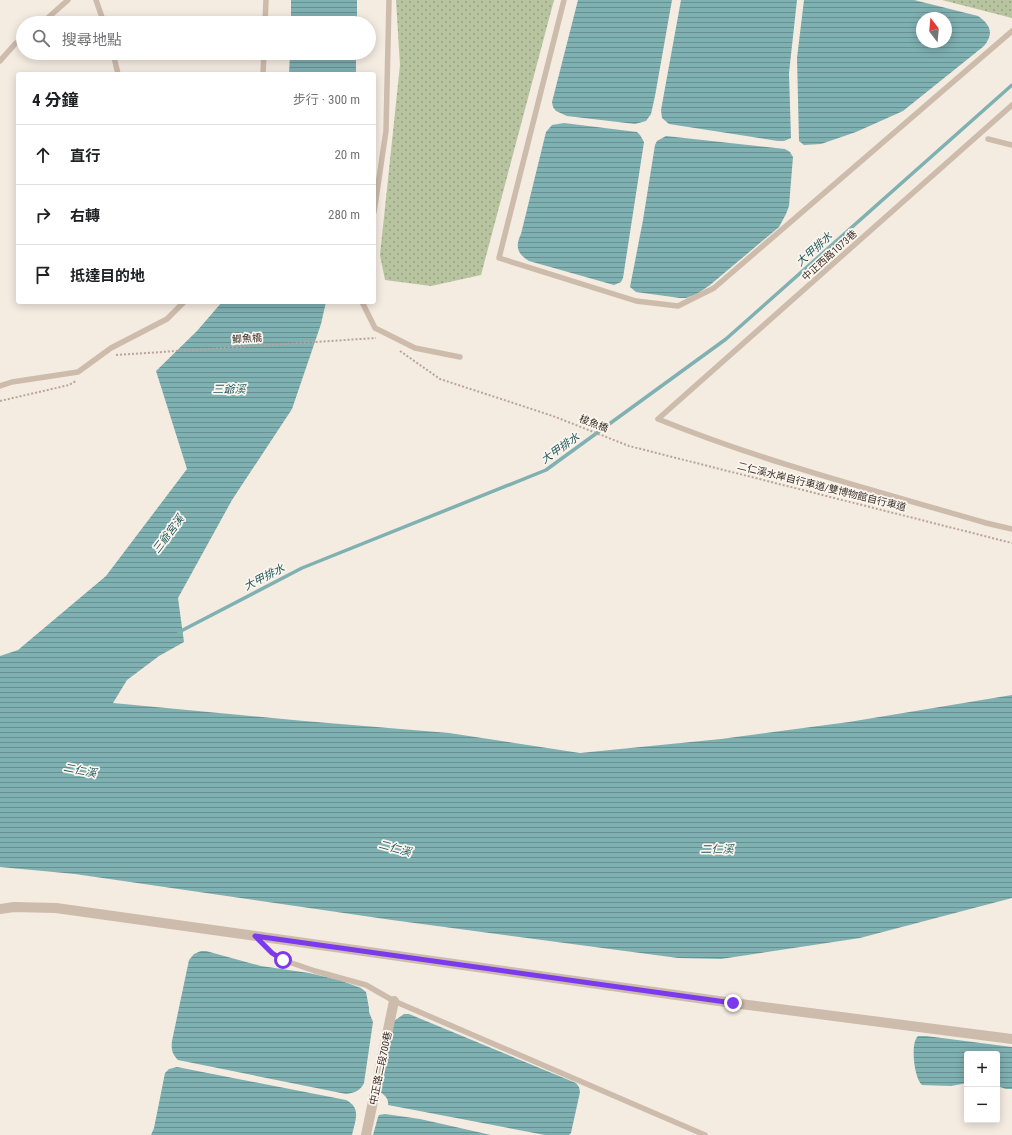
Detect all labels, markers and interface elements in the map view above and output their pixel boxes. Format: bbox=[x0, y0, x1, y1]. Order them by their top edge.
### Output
north arrow bbox=[916, 12, 952, 48]
search box bbox=[16, 16, 376, 60]
icon: search bbox=[30, 27, 52, 49]
text: 搜尋地點 bbox=[62, 31, 122, 49]
text: 4 分鐘 bbox=[32, 90, 79, 110]
text: 步行 · 300 m bbox=[293, 92, 360, 107]
icon: ahead bbox=[32, 144, 54, 166]
text: 直行 bbox=[70, 147, 100, 165]
text: 20 m bbox=[334, 147, 360, 162]
icon: right bbox=[32, 204, 54, 226]
text: 右轉 bbox=[70, 207, 100, 225]
text: 280 m bbox=[328, 207, 360, 222]
street label: 中正西路1073巷 bbox=[800, 228, 859, 283]
water label: 大甲排水 bbox=[794, 229, 836, 269]
icon: arrive bbox=[32, 264, 54, 286]
text: 抵達目的地 bbox=[70, 267, 145, 285]
street label: 鯽魚橋 bbox=[232, 332, 262, 345]
water label: 三爺溪 bbox=[213, 383, 247, 396]
street label: 梭魚橋 bbox=[578, 413, 610, 434]
water label: 大甲排水 bbox=[539, 430, 583, 466]
street label: 二仁溪水岸自行車道/雙博物館自行車道 bbox=[736, 460, 907, 513]
water label: 三爺宮溪 bbox=[150, 511, 188, 556]
water label: 大甲排水 bbox=[242, 561, 288, 593]
water label: 二仁溪 bbox=[62, 761, 99, 780]
water label: 二仁溪 bbox=[377, 838, 414, 860]
water label: 二仁溪 bbox=[701, 843, 735, 856]
route start bbox=[274, 951, 292, 969]
route end bbox=[724, 994, 742, 1012]
street label: 中正路二段700巷 bbox=[367, 1030, 394, 1106]
map controls bbox=[964, 1051, 1000, 1123]
button: + bbox=[964, 1051, 1000, 1087]
button: − bbox=[964, 1087, 1000, 1123]

